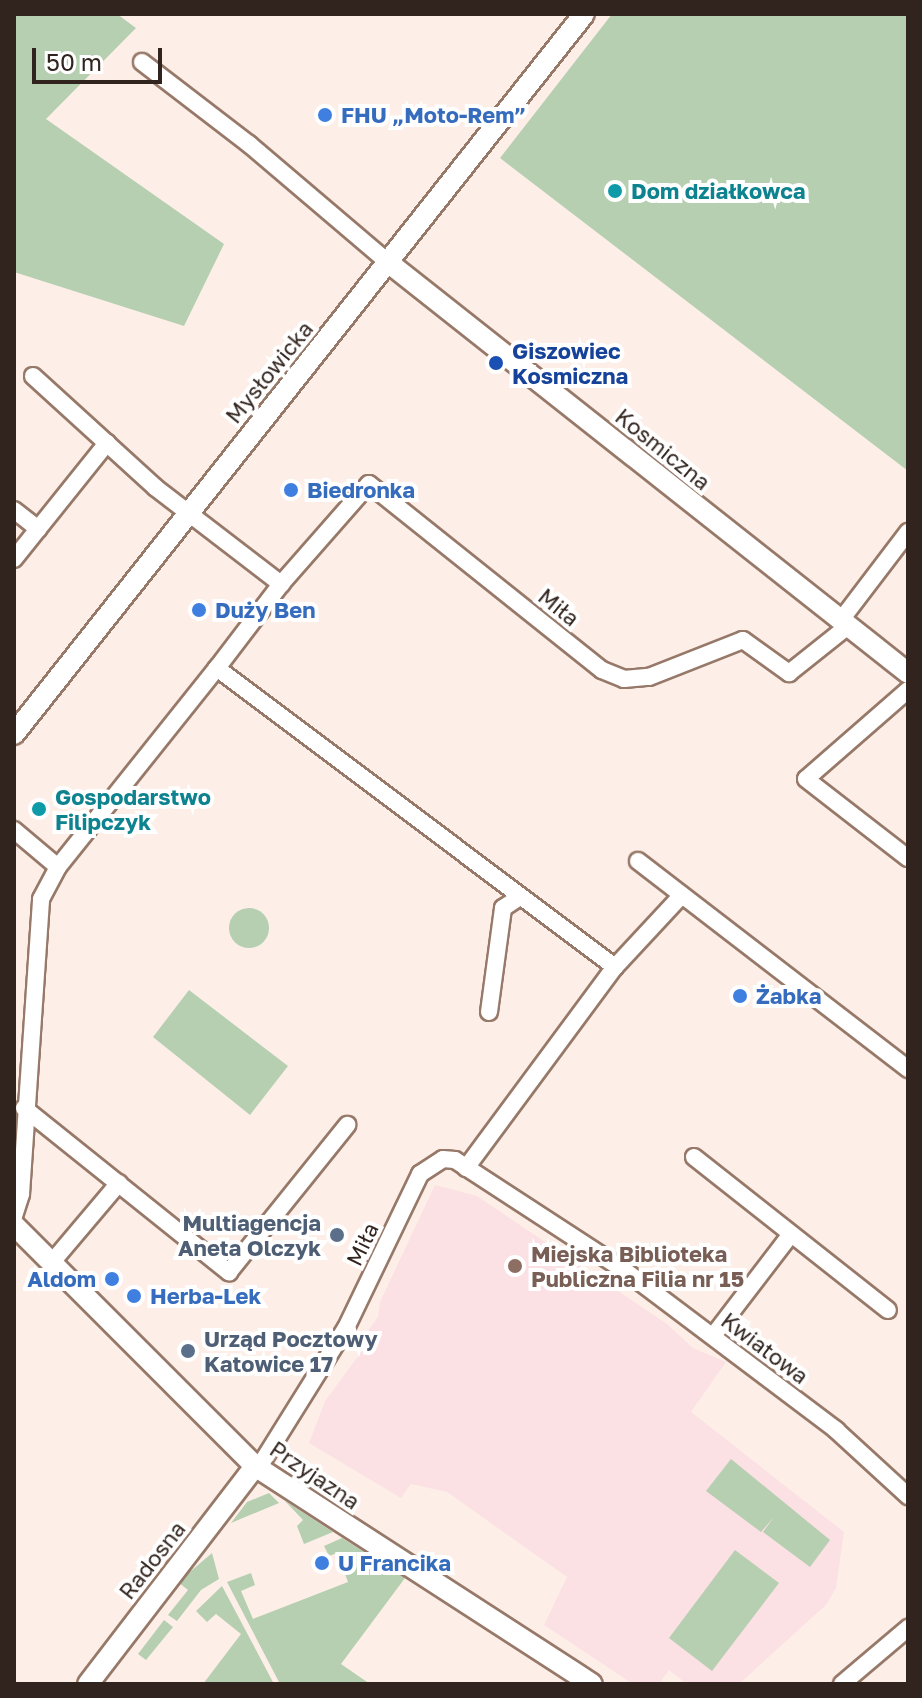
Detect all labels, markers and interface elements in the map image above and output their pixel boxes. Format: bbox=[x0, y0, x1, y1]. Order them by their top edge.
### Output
scale bar bbox=[36, 32, 166, 82]
text: 50 m bbox=[46, 47, 102, 76]
place label: FHU „Moto-Rem” bbox=[341, 102, 526, 128]
marker: FHU „Moto-Rem” bbox=[316, 106, 334, 124]
place label: Dom działkowca bbox=[631, 178, 806, 204]
marker: Dom działkowca bbox=[606, 182, 624, 200]
street label: Mysłowicka bbox=[220, 316, 318, 428]
place label: Giszowiec Kosmiczna bbox=[512, 337, 628, 388]
marker: Giszowiec Kosmiczna bbox=[487, 354, 505, 372]
street label: Kosmiczna bbox=[610, 403, 716, 495]
place label: Biedronka bbox=[307, 477, 415, 503]
marker: Biedronka bbox=[282, 481, 300, 499]
street label: Miła bbox=[533, 583, 585, 631]
place label: Duży Ben bbox=[215, 597, 316, 623]
marker: Duży Ben bbox=[190, 601, 208, 619]
place label: Gospodarstwo Filipczyk bbox=[55, 783, 211, 834]
marker: Gospodarstwo Filipczyk bbox=[30, 800, 48, 818]
place label: Żabka bbox=[756, 983, 821, 1009]
marker: Żabka bbox=[731, 987, 749, 1005]
place label: Multiagencja Aneta Olczyk bbox=[178, 1209, 321, 1260]
street label: Miła bbox=[340, 1218, 384, 1270]
marker: Multiagencja Aneta Olczyk bbox=[328, 1226, 346, 1244]
place label: Miejska Biblioteka Publiczna Filia nr 15 bbox=[531, 1240, 744, 1292]
marker: Miejska Biblioteka Publiczna Filia nr 15 bbox=[506, 1257, 524, 1275]
place label: Aldom bbox=[27, 1266, 96, 1292]
marker: Aldom bbox=[103, 1270, 121, 1288]
place label: Herba-Lek bbox=[150, 1283, 261, 1309]
marker: Herba-Lek bbox=[125, 1287, 143, 1305]
street label: Kwiatowa bbox=[716, 1307, 814, 1389]
place label: Urząd Pocztowy Katowice 17 bbox=[204, 1325, 378, 1376]
marker: Urząd Pocztowy Katowice 17 bbox=[179, 1342, 197, 1360]
street label: Przyjazna bbox=[265, 1435, 365, 1515]
street label: Radosna bbox=[113, 1516, 191, 1604]
place label: U Francika bbox=[338, 1550, 451, 1576]
marker: U Francika bbox=[313, 1554, 331, 1572]

